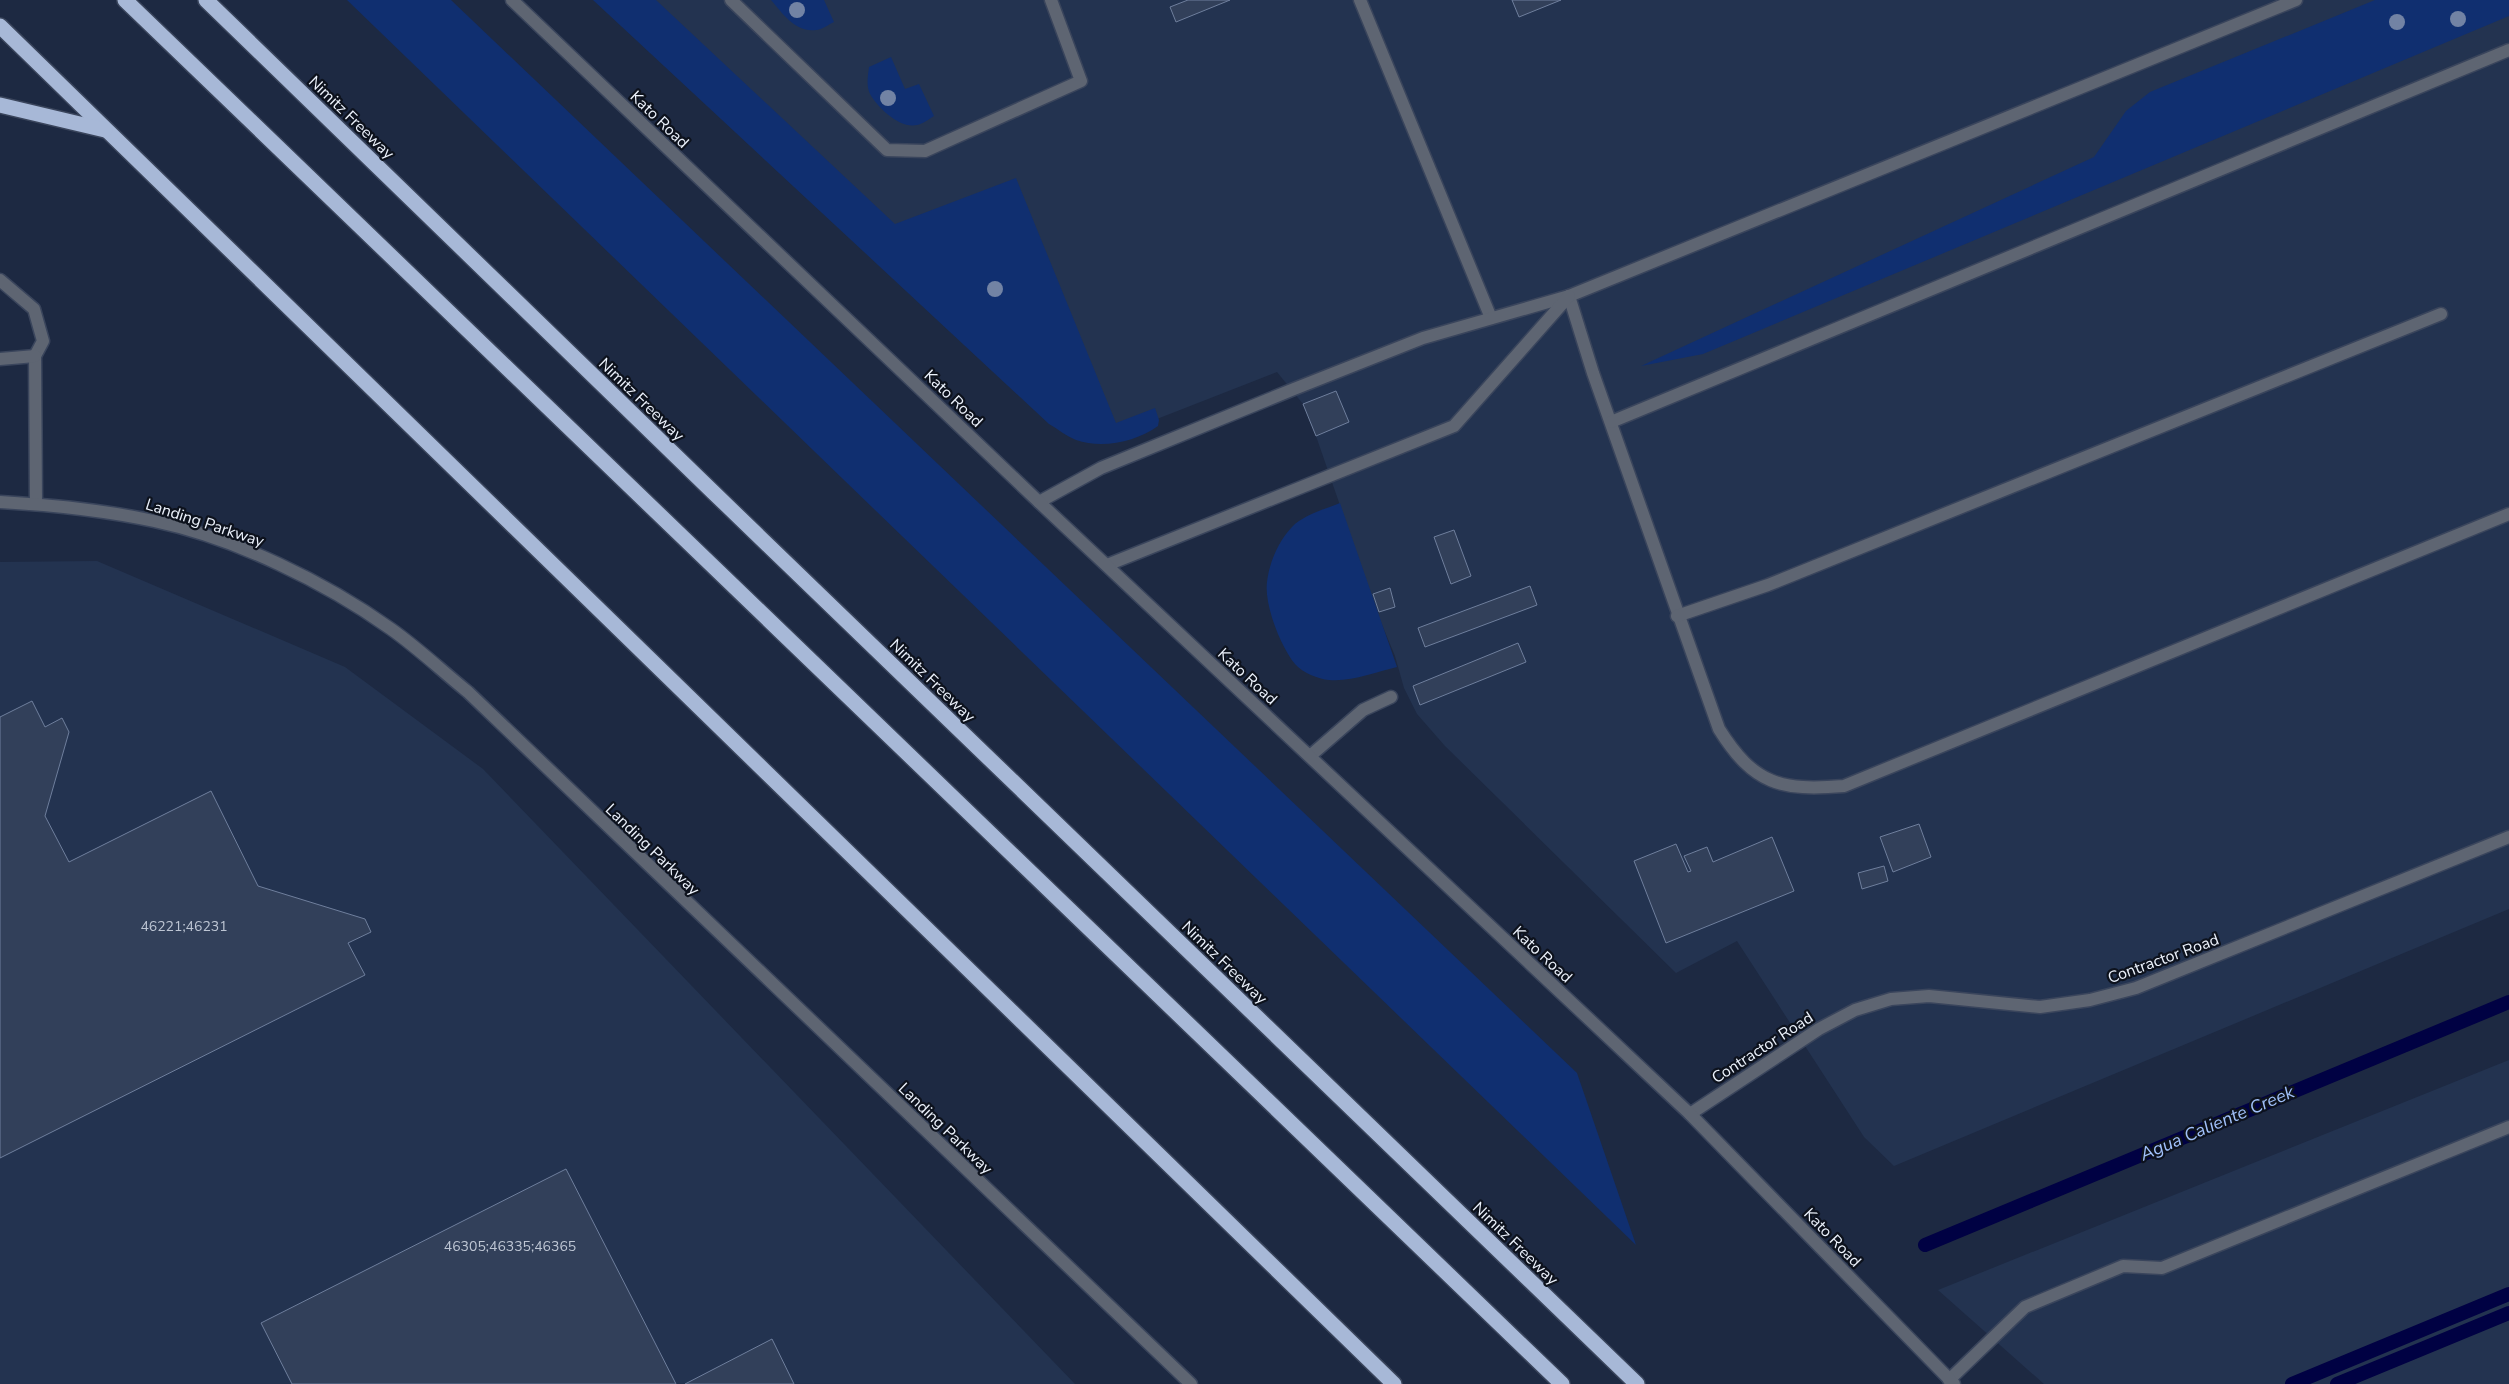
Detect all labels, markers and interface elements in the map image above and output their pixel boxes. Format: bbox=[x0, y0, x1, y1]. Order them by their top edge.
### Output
street label: Nimitz Freeway bbox=[304, 71, 399, 165]
street label: Kato Road bbox=[625, 86, 694, 153]
street label: Nimitz Freeway bbox=[594, 353, 689, 447]
street label: Kato Road bbox=[919, 365, 988, 432]
street label: Landing Parkway bbox=[143, 493, 268, 553]
street label: Nimitz Freeway bbox=[885, 634, 980, 728]
street label: Kato Road bbox=[1213, 643, 1282, 710]
street label: Landing Parkway bbox=[600, 799, 705, 901]
street label: Nimitz Freeway bbox=[1177, 916, 1272, 1010]
house number: 46221;46231 bbox=[140, 917, 228, 936]
street label: Kato Road bbox=[1508, 921, 1577, 988]
street label: Contractor Road bbox=[2105, 929, 2222, 989]
street label: Contractor Road bbox=[1708, 1007, 1818, 1089]
street label: Landing Parkway bbox=[893, 1078, 998, 1180]
water label: Agua Caliente Creek bbox=[2135, 1079, 2299, 1167]
street label: Nimitz Freeway bbox=[1468, 1197, 1563, 1291]
street label: Kato Road bbox=[1799, 1203, 1866, 1272]
house number: 46305;46335;46365 bbox=[444, 1237, 576, 1256]

